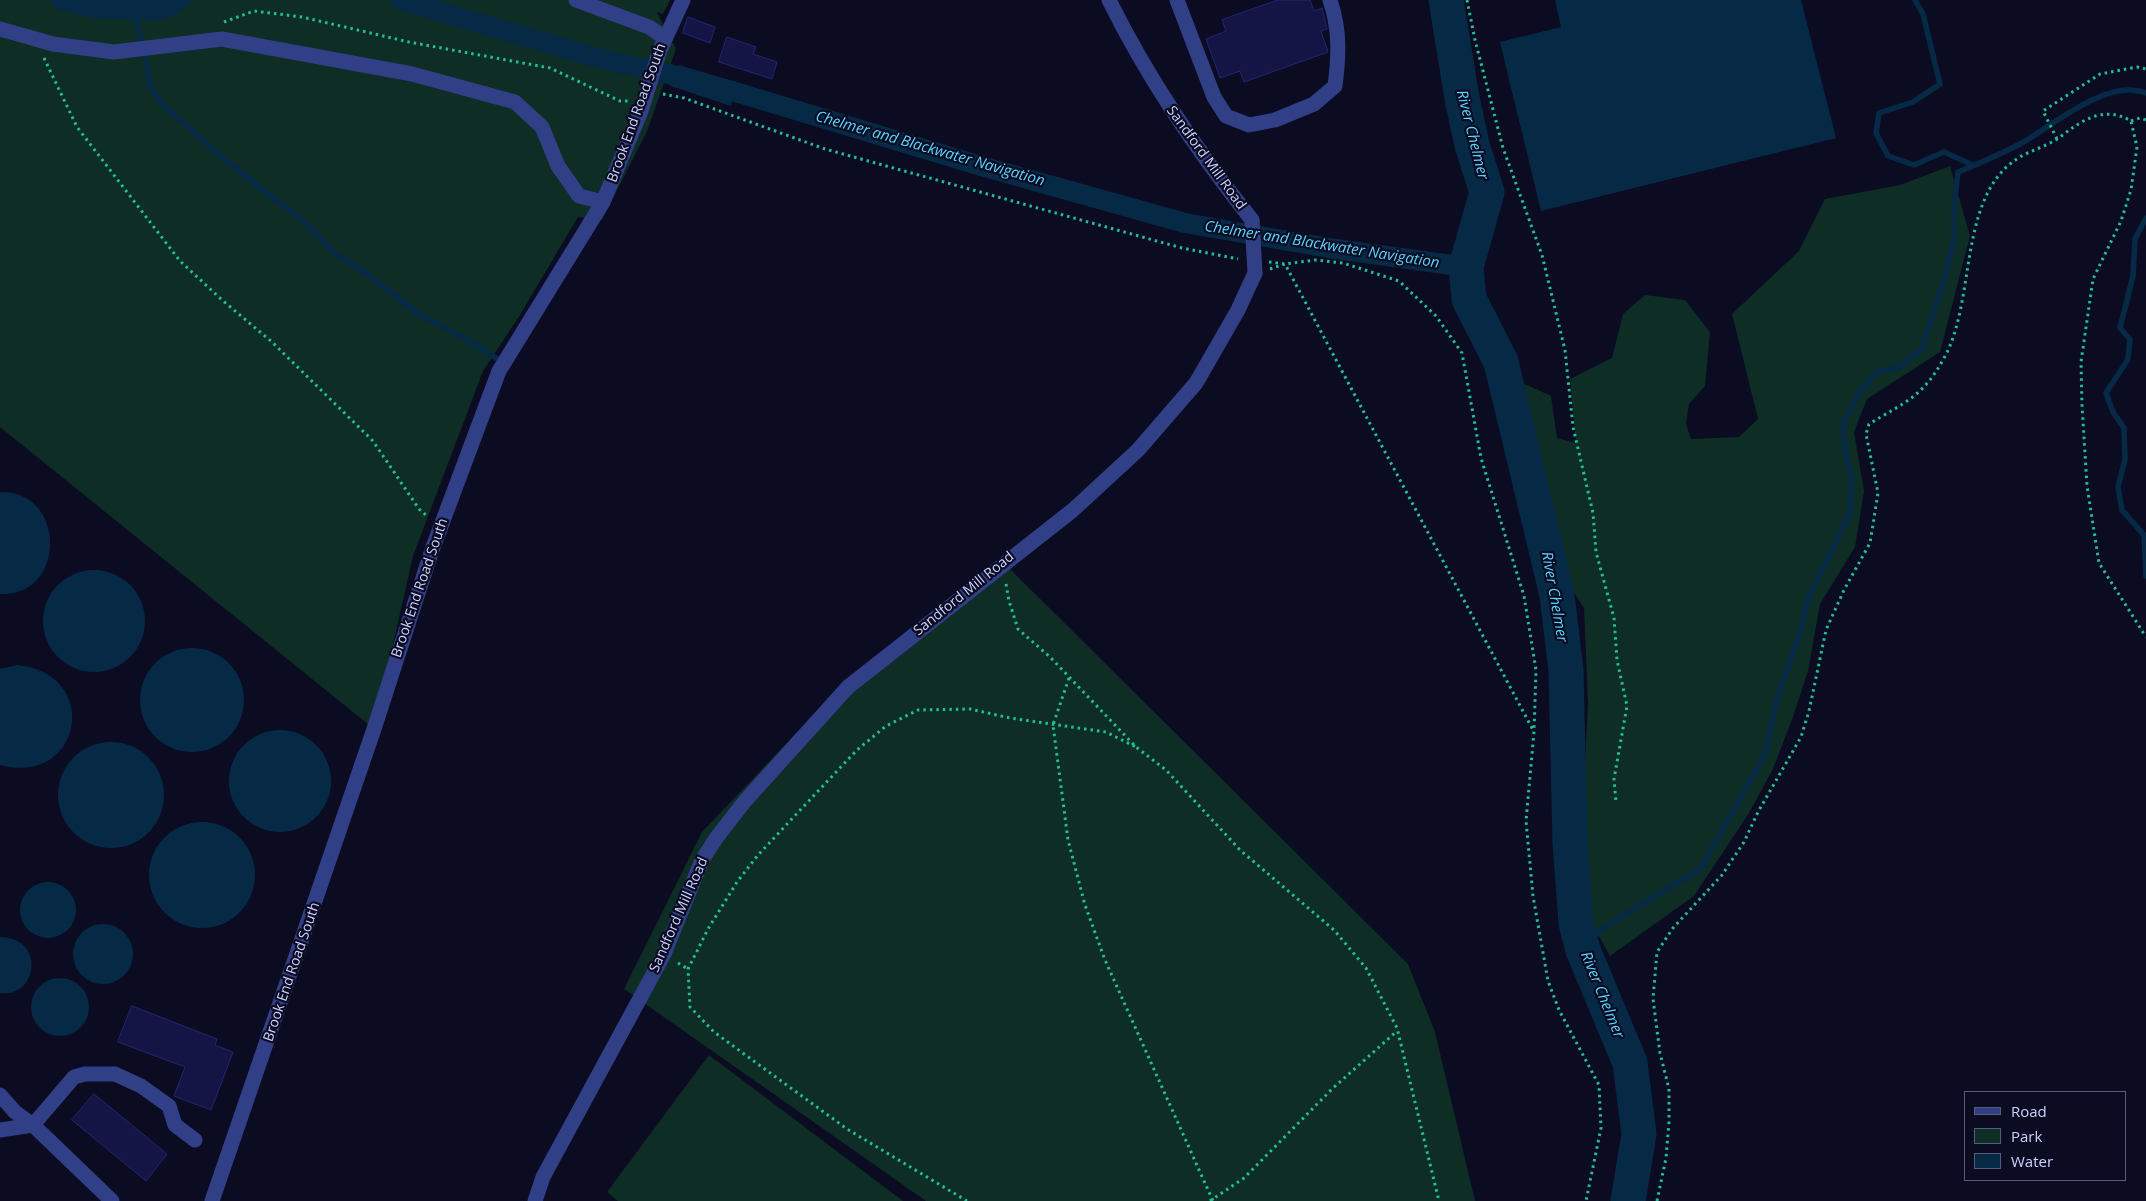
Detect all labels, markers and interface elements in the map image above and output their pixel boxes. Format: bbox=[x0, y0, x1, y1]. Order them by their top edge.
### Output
street label: Brook End Road South bbox=[604, 41, 670, 185]
water label: River Chelmer bbox=[1452, 88, 1492, 182]
street label: Sandford Mill Road bbox=[1163, 103, 1249, 213]
water label: Chelmer and Blackwater Navigation bbox=[813, 108, 1047, 190]
water label: Chelmer and Blackwater Navigation bbox=[1203, 218, 1441, 272]
street label: Brook End Road South bbox=[388, 516, 452, 660]
street label: Sandford Mill Road bbox=[911, 548, 1017, 640]
water label: River Chelmer bbox=[1537, 550, 1571, 644]
street label: Sandford Mill Road bbox=[646, 855, 712, 975]
street label: Brook End Road South bbox=[260, 900, 324, 1044]
water label: River Chelmer bbox=[1576, 949, 1628, 1041]
legend bbox=[1964, 1091, 2126, 1181]
text: Road bbox=[2011, 1101, 2047, 1121]
text: Park bbox=[2011, 1126, 2042, 1146]
text: Water bbox=[2011, 1151, 2053, 1171]

